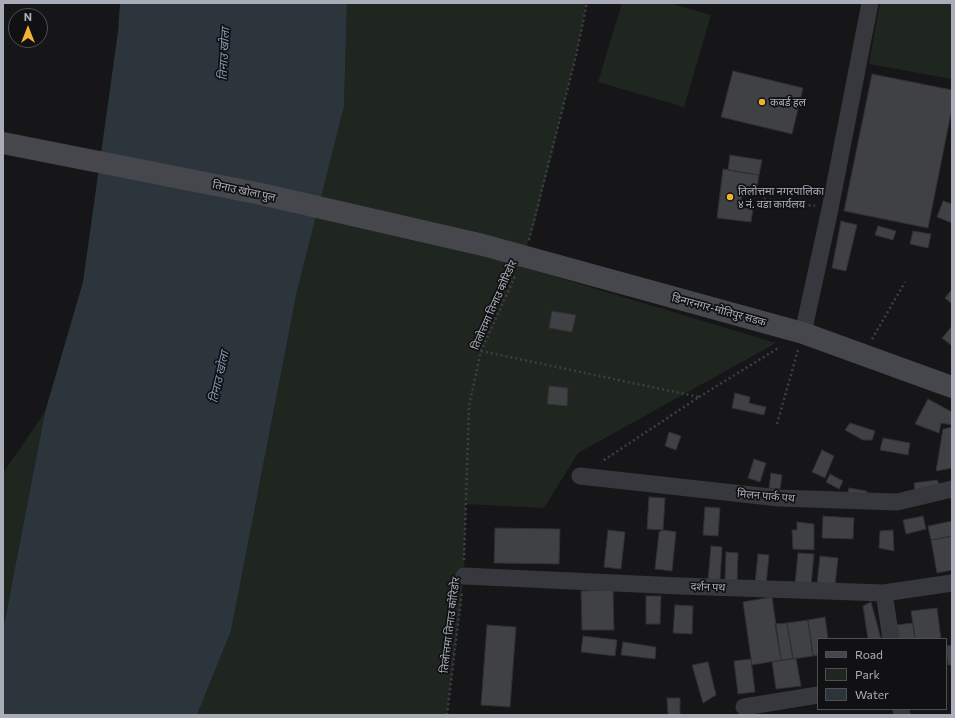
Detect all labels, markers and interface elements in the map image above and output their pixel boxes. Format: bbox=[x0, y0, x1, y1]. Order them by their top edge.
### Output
north arrow bbox=[8, 8, 48, 48]
text: N bbox=[24, 10, 32, 23]
water label: तिनाउ खोला bbox=[215, 27, 233, 81]
place label: कबर्ड हल bbox=[770, 95, 806, 109]
marker: कबर्ड हल bbox=[757, 97, 767, 107]
street label: तिनाउ खोला पुल bbox=[211, 178, 277, 204]
place label: तिलोत्तमा नगरपालिका ४ नं. वडा कार्यलय bbox=[738, 184, 824, 210]
marker: तिलोत्तमा नगरपालिका ४ नं. वडा कार्यलय bbox=[725, 192, 735, 202]
street label: तिलोत्तमा तिनाउ कोरिडोर bbox=[468, 258, 520, 352]
street label: डिन्गरनगर-मोतिपुर सडक bbox=[670, 291, 768, 329]
water label: तिनाउ खोला bbox=[206, 350, 232, 404]
street label: मिलन पार्क पथ bbox=[737, 487, 795, 505]
street label: तिलोत्तमा तिनाउ कोरिडोर bbox=[438, 576, 462, 674]
street label: दर्शन पथ bbox=[690, 580, 726, 594]
legend bbox=[817, 638, 947, 710]
text: Road bbox=[855, 647, 883, 661]
text: Park bbox=[855, 667, 880, 681]
text: Water bbox=[855, 687, 889, 701]

